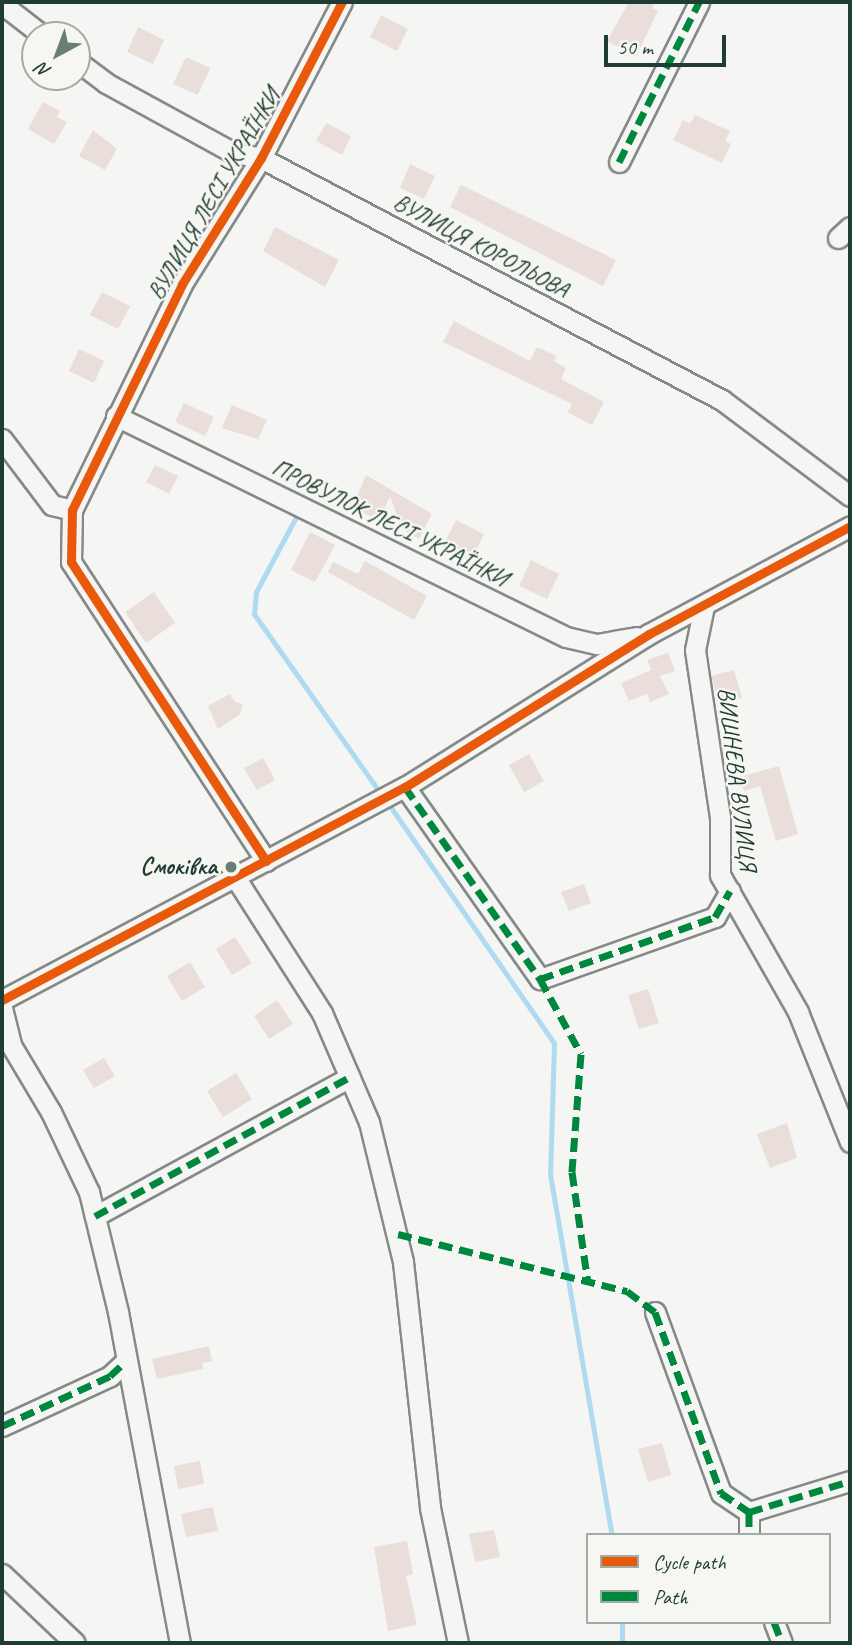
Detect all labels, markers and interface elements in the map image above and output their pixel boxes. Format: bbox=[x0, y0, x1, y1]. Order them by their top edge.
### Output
north arrow bbox=[21, 21, 91, 91]
scale bar bbox=[607, 21, 730, 65]
text: 50 m bbox=[617, 34, 653, 60]
text: N bbox=[31, 57, 56, 83]
street label: ВУЛИЦЯ ЛЕСІ УКРАЇНКИ bbox=[142, 83, 286, 305]
street label: ВУЛИЦЯ КОРОЛЬОВА bbox=[388, 188, 574, 304]
street label: ПРОВУЛОК ЛЕСІ УКРАЇНКИ bbox=[267, 453, 513, 593]
street label: ВИШНЕВА ВУЛИЦЯ bbox=[711, 686, 763, 872]
place label: Смоківка bbox=[140, 853, 217, 881]
marker: Смоківка bbox=[223, 859, 239, 875]
legend bbox=[586, 1533, 831, 1624]
text: Cycle path bbox=[653, 1549, 726, 1575]
text: Path bbox=[653, 1584, 688, 1610]

